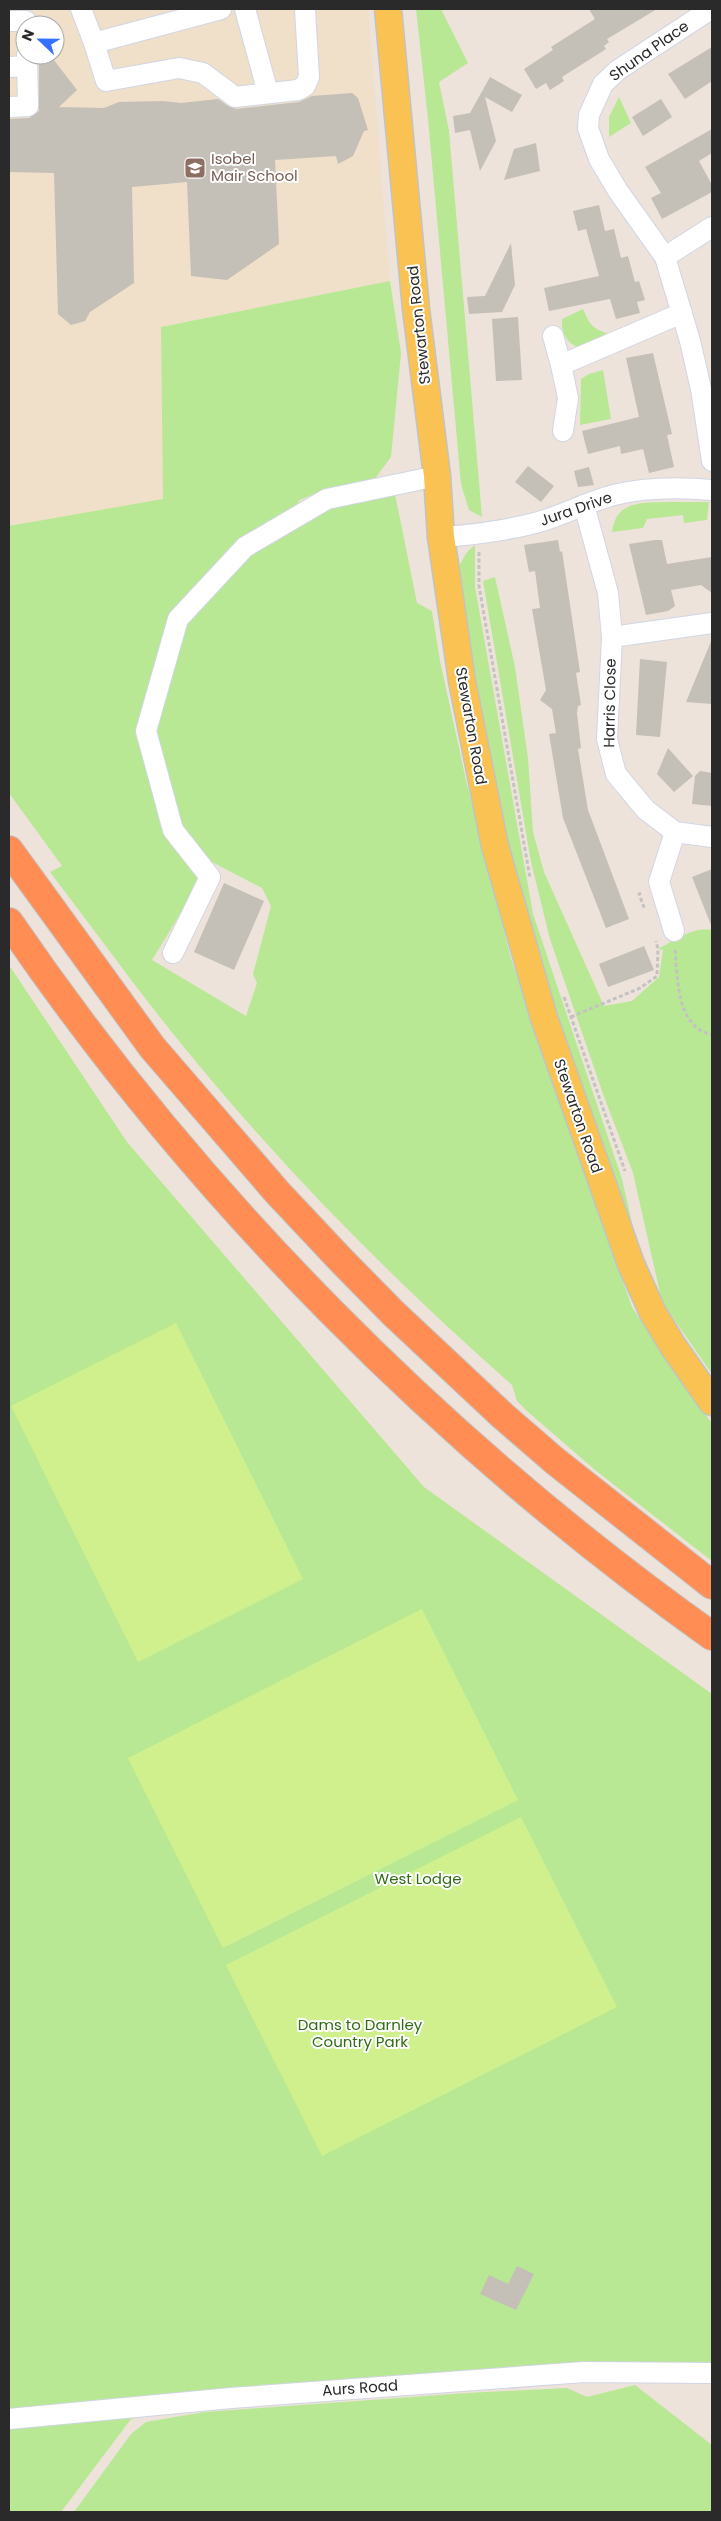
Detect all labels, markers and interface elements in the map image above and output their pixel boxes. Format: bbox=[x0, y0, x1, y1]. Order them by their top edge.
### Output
north arrow bbox=[15, 15, 65, 65]
street label: Shuna Place bbox=[605, 15, 693, 86]
text: N bbox=[17, 27, 39, 44]
place label: Isobel Mair School bbox=[211, 148, 298, 186]
school or university icon: Isobel Mair School bbox=[183, 156, 207, 180]
street label: Stewarton Road bbox=[402, 265, 435, 385]
street label: Jura Drive bbox=[537, 486, 615, 531]
street label: Harris Close bbox=[598, 658, 621, 748]
street label: Stewarton Road bbox=[451, 665, 492, 786]
street label: Stewarton Road bbox=[549, 1056, 608, 1176]
park label: West Lodge bbox=[375, 1868, 461, 1889]
park label: Dams to Darnley Country Park bbox=[298, 2014, 423, 2052]
street label: Aurs Road bbox=[321, 2374, 399, 2401]

